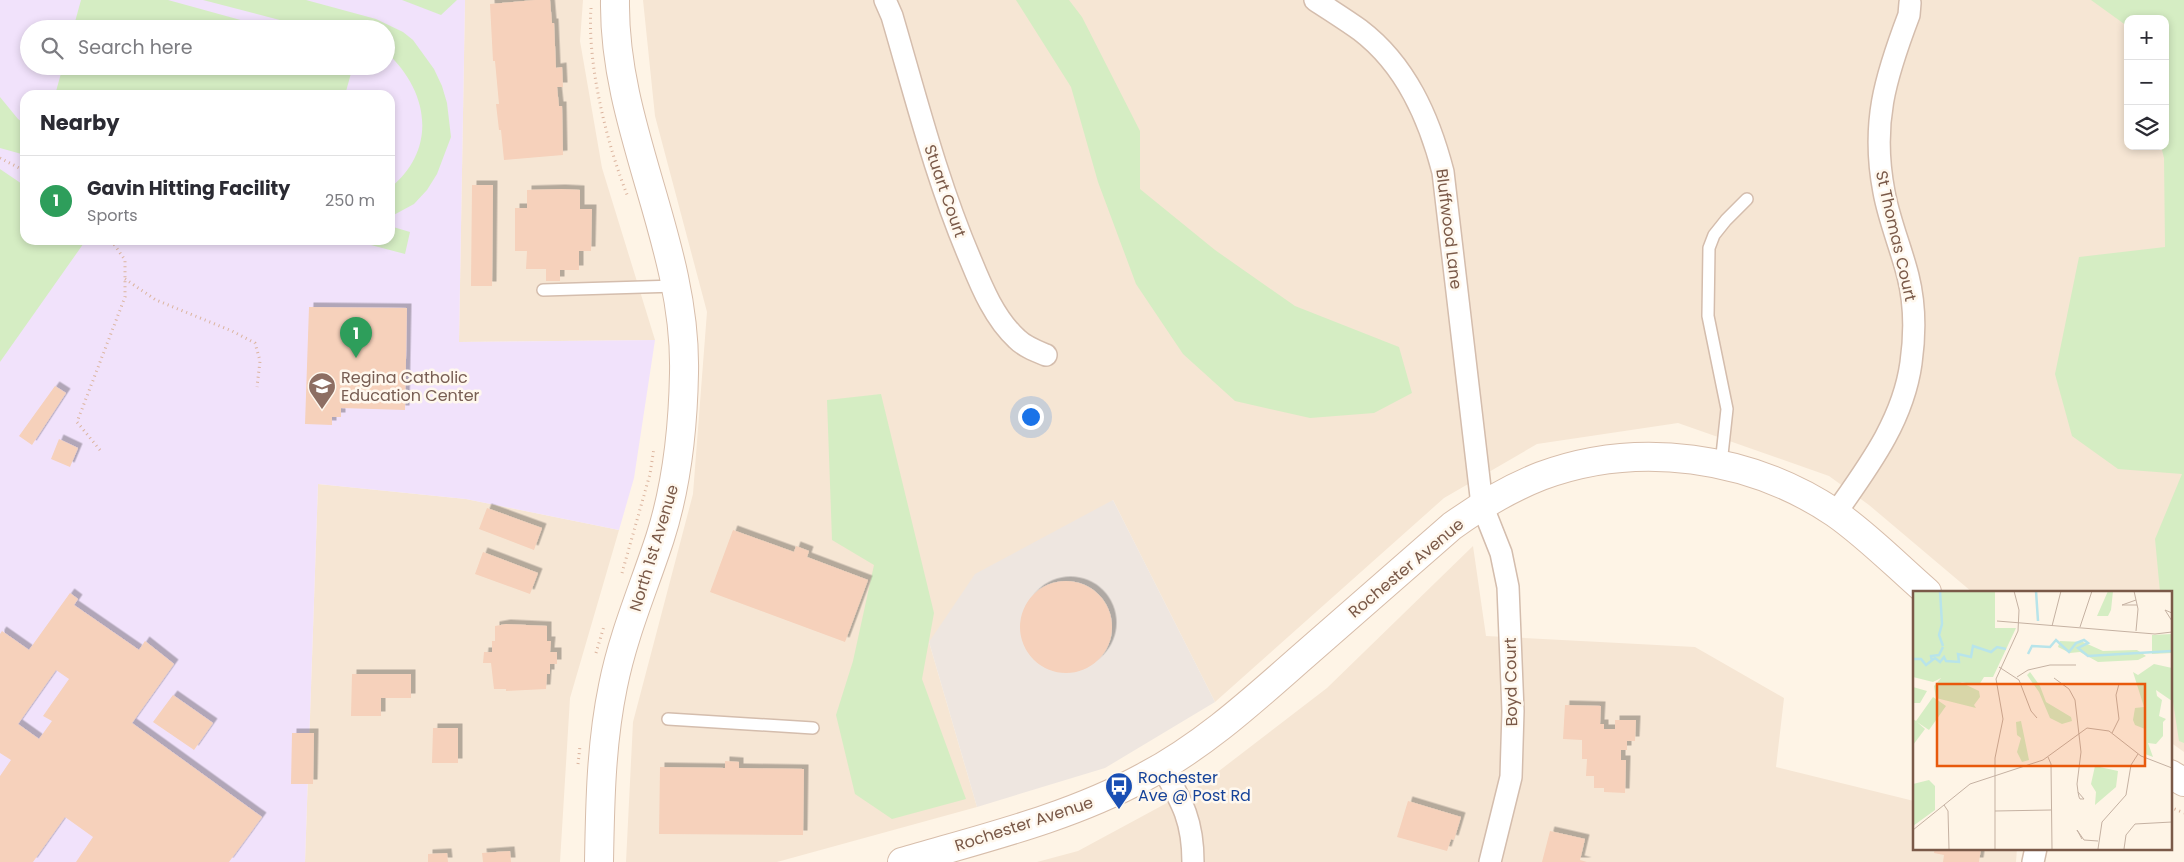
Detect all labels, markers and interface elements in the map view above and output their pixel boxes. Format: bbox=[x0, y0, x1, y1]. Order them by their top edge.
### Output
map controls bbox=[2124, 15, 2169, 150]
button: + bbox=[2124, 15, 2169, 60]
search box bbox=[20, 20, 395, 75]
icon: search bbox=[38, 34, 66, 62]
text: Search here bbox=[78, 34, 192, 61]
button: − bbox=[2124, 60, 2169, 105]
button: layers bbox=[2124, 105, 2169, 150]
text: Nearby bbox=[40, 108, 120, 137]
street label: Stuart Court bbox=[918, 141, 972, 241]
street label: Bluffwood Lane bbox=[1430, 168, 1468, 291]
street label: St Thomas Court bbox=[1870, 169, 1922, 304]
text: Gavin Hitting Facility bbox=[87, 175, 290, 202]
text: 1 bbox=[53, 189, 59, 212]
text: 250 m bbox=[325, 189, 375, 212]
text: Sports bbox=[87, 204, 138, 227]
pin: 1 bbox=[340, 317, 372, 358]
place label: Regina Catholic Education Center bbox=[341, 366, 480, 407]
school or university icon: Regina Catholic Education Center bbox=[307, 371, 337, 410]
your location bbox=[1018, 404, 1044, 430]
street label: North 1st Avenue bbox=[624, 482, 684, 614]
street label: Rochester Avenue bbox=[1343, 513, 1469, 623]
inset map bbox=[1913, 591, 2172, 850]
street label: Boyd Court bbox=[1499, 637, 1523, 727]
place label: Rochester Ave @ Post Rd bbox=[1138, 766, 1251, 807]
bus stop icon: Rochester Ave @ Post Rd bbox=[1104, 771, 1134, 810]
street label: Rochester Avenue bbox=[952, 791, 1096, 857]

